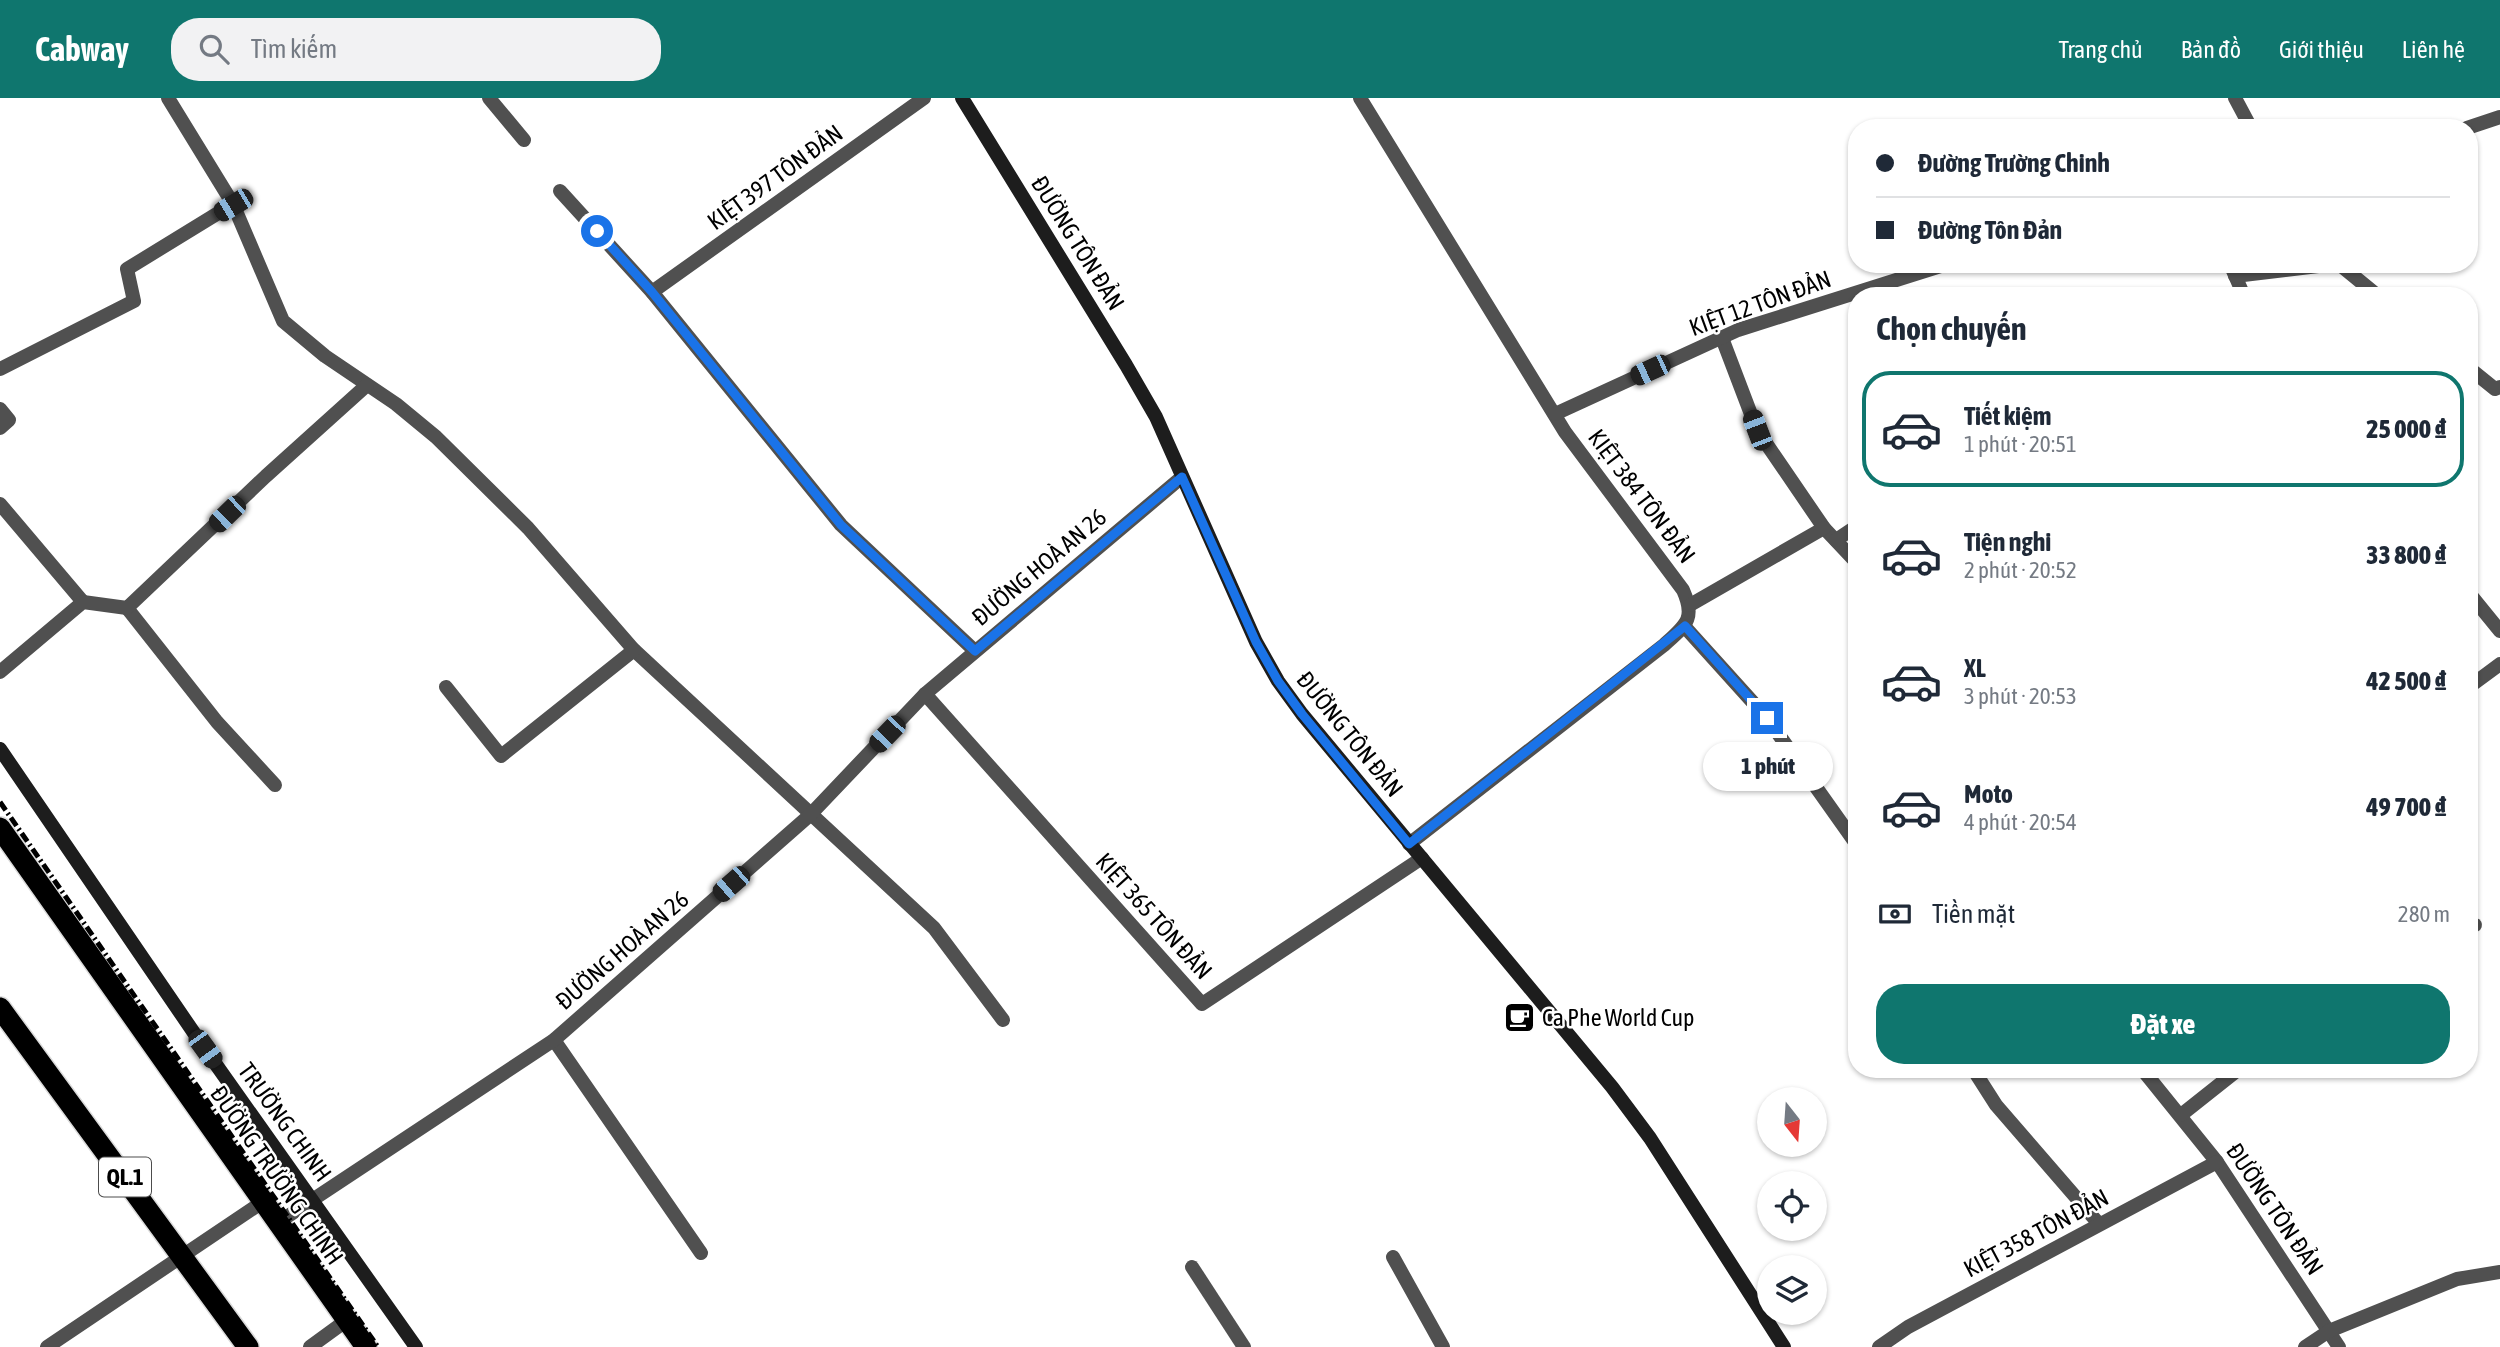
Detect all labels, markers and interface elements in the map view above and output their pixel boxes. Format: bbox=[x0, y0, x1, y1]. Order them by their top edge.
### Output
search box bbox=[171, 18, 661, 81]
text: Cabway bbox=[35, 30, 129, 68]
icon: search bbox=[195, 30, 233, 68]
text: Tìm kiếm bbox=[251, 34, 337, 64]
text: Trang chủ bbox=[2058, 36, 2143, 63]
text: Bản đồ bbox=[2181, 36, 2241, 63]
text: Giới thiệu bbox=[2279, 36, 2364, 63]
text: Liên hệ bbox=[2402, 36, 2465, 63]
street label: KIỆT 397 TÔN ĐẢN bbox=[702, 118, 848, 235]
text: Đường Trường Chinh bbox=[1918, 148, 2110, 178]
street label: ĐƯỜNG TÔN ĐẢN bbox=[1026, 171, 1131, 315]
car bbox=[210, 185, 257, 225]
route start bbox=[581, 215, 613, 247]
text: Đường Tôn Đản bbox=[1918, 215, 2062, 245]
street label: KIỆT 12 TÔN ĐẢN bbox=[1685, 264, 1834, 341]
text: Chọn chuyến bbox=[1876, 310, 2027, 347]
car bbox=[1627, 352, 1674, 388]
icon: car bbox=[1880, 398, 1943, 461]
text: Tiết kiệm bbox=[1964, 401, 2052, 431]
car bbox=[1740, 407, 1775, 453]
text: 25 000 ₫ bbox=[2366, 414, 2446, 444]
street label: KIỆT 384 TÔN ĐẢN bbox=[1583, 423, 1702, 568]
text: 1 phút · 20:51 bbox=[1964, 431, 2077, 457]
car bbox=[205, 492, 250, 536]
street label: ĐƯỜNG HOÀ AN 26 bbox=[967, 503, 1111, 631]
icon: car bbox=[1880, 524, 1943, 587]
text: Tiện nghi bbox=[1964, 527, 2051, 557]
text: 33 800 ₫ bbox=[2366, 540, 2446, 570]
text: 2 phút · 20:52 bbox=[1964, 557, 2077, 583]
icon: car bbox=[1880, 650, 1943, 713]
text: XL bbox=[1964, 653, 1986, 683]
street label: ĐƯỜNG TÔN ĐẢN bbox=[1291, 666, 1409, 802]
text: 42 500 ₫ bbox=[2366, 666, 2446, 696]
text: 3 phút · 20:53 bbox=[1964, 683, 2077, 709]
route end bbox=[1751, 702, 1783, 734]
car bbox=[865, 712, 910, 756]
callout: 1 phút bbox=[1702, 742, 1832, 792]
text: 1 phút bbox=[1741, 753, 1795, 779]
icon: car bbox=[1880, 776, 1943, 839]
text: Moto bbox=[1964, 779, 2013, 809]
text: 49 700 ₫ bbox=[2366, 792, 2446, 822]
text: 4 phút · 20:54 bbox=[1964, 809, 2077, 835]
street label: KIỆT 365 TÔN ĐẢN bbox=[1090, 847, 1218, 984]
car bbox=[709, 862, 754, 906]
street label: ĐƯỜNG HOÀ AN 26 bbox=[550, 885, 694, 1015]
icon: cash bbox=[1876, 895, 1914, 933]
text: Tiền mặt bbox=[1932, 899, 2015, 929]
text: 280 m bbox=[2398, 901, 2450, 927]
button: Đặt xe bbox=[1876, 984, 2450, 1064]
cafe icon: Ca Phe World Cup bbox=[1502, 1000, 1536, 1034]
place label: Ca Phe World Cup bbox=[1542, 1004, 1694, 1031]
car bbox=[185, 1026, 226, 1072]
street label: TRƯỜNG CHINH bbox=[233, 1057, 337, 1187]
street label: ĐƯỜNG TRƯỜNG CHINH bbox=[205, 1081, 349, 1269]
north arrow bbox=[1757, 1087, 1827, 1157]
map controls bbox=[1757, 1087, 1827, 1325]
street label: ĐƯỜNG TÔN ĐẢN bbox=[2221, 1138, 2330, 1280]
road number: QL.1 bbox=[99, 1158, 151, 1196]
button: locate bbox=[1757, 1171, 1827, 1241]
street label: KIỆT 358 TÔN ĐẢN bbox=[1959, 1183, 2113, 1282]
button: layers bbox=[1757, 1255, 1827, 1325]

